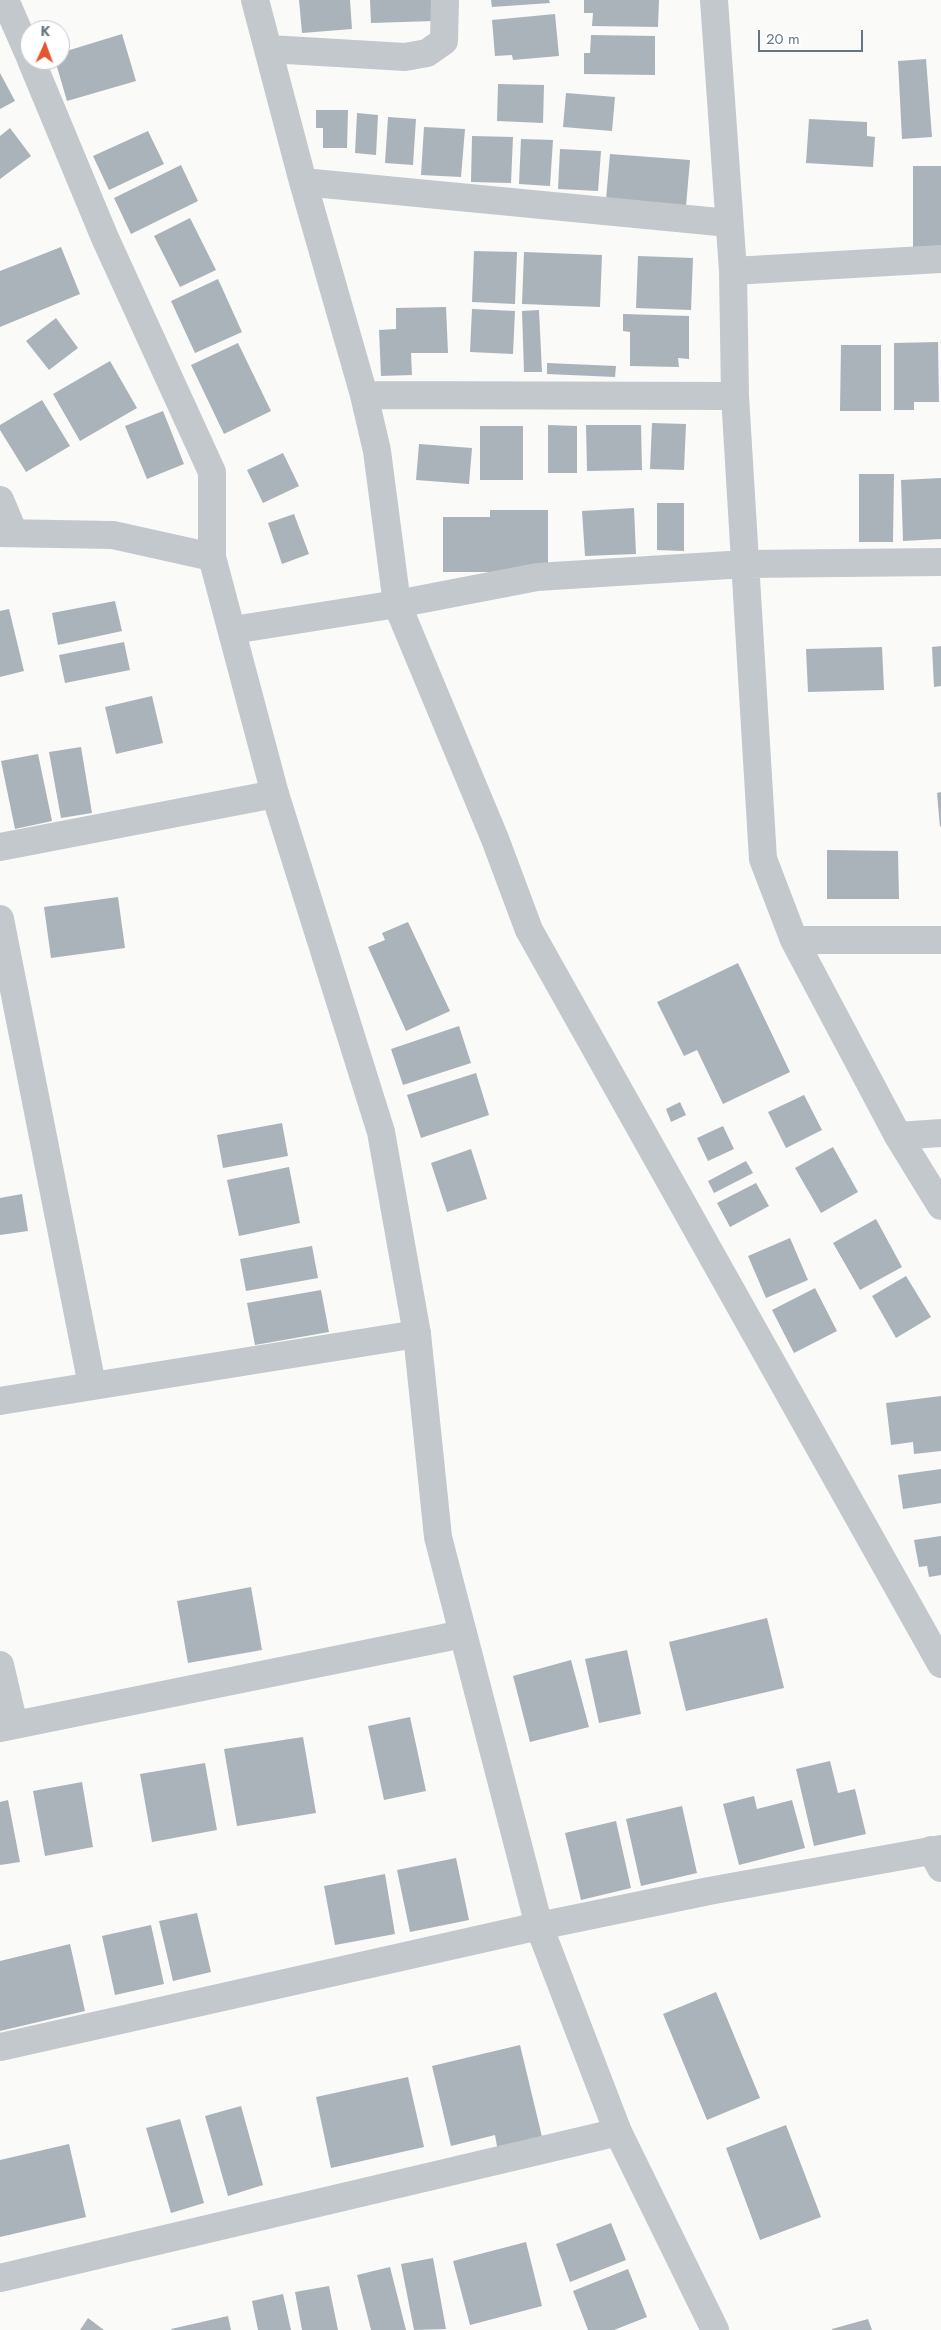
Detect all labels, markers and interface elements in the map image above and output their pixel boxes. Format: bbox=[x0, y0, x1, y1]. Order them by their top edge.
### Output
north arrow bbox=[20, 20, 70, 70]
scale bar bbox=[761, 20, 866, 52]
text: K bbox=[40, 21, 51, 41]
text: 20 m bbox=[766, 28, 800, 50]

